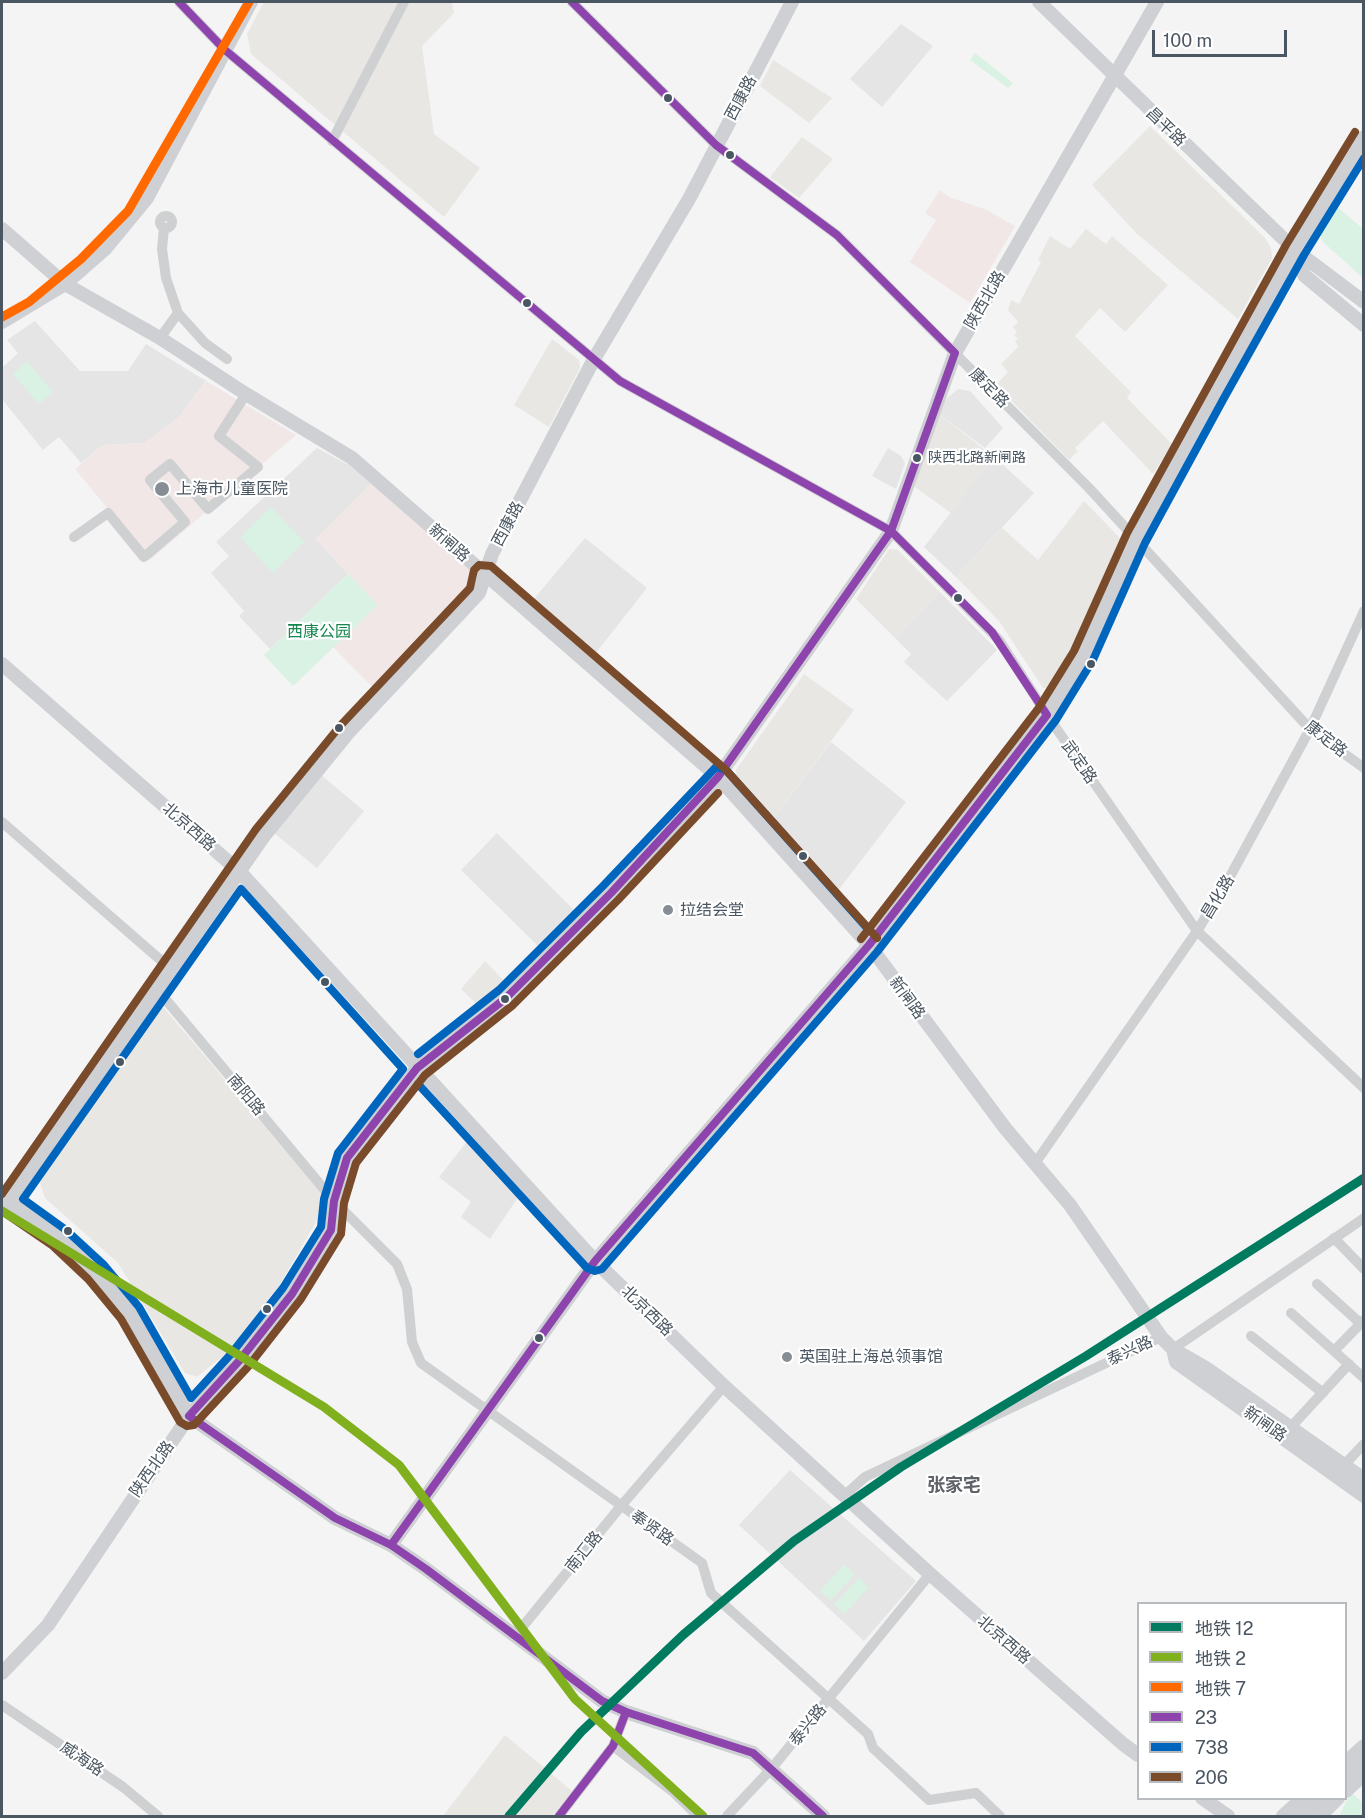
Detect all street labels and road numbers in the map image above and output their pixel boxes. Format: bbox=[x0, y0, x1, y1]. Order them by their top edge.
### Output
street label: 西康路 bbox=[721, 72, 761, 124]
street label: 昌平路 bbox=[1142, 103, 1190, 151]
street label: 陕西北路 bbox=[961, 267, 1009, 333]
street label: 康定路 bbox=[965, 364, 1013, 412]
street label: 西康路 bbox=[488, 498, 528, 550]
street label: 新闸路 bbox=[425, 520, 473, 566]
street label: 康定路 bbox=[1301, 717, 1351, 761]
street label: 武定路 bbox=[1057, 737, 1101, 787]
street label: 北京西路 bbox=[159, 799, 219, 855]
street label: 昌化路 bbox=[1197, 871, 1239, 923]
street label: 新闸路 bbox=[885, 973, 929, 1023]
street label: 南阳路 bbox=[223, 1070, 269, 1120]
street label: 北京西路 bbox=[617, 1282, 677, 1340]
street label: 泰兴路 bbox=[1104, 1332, 1156, 1370]
street label: 新闸路 bbox=[1240, 1402, 1290, 1446]
street label: 陕西北路 bbox=[126, 1437, 178, 1501]
street label: 奉贤路 bbox=[627, 1506, 677, 1550]
street label: 南汇路 bbox=[561, 1527, 607, 1577]
street label: 北京西路 bbox=[974, 1612, 1034, 1668]
street label: 泰兴路 bbox=[785, 1700, 831, 1750]
street label: 威海路 bbox=[57, 1738, 107, 1780]

